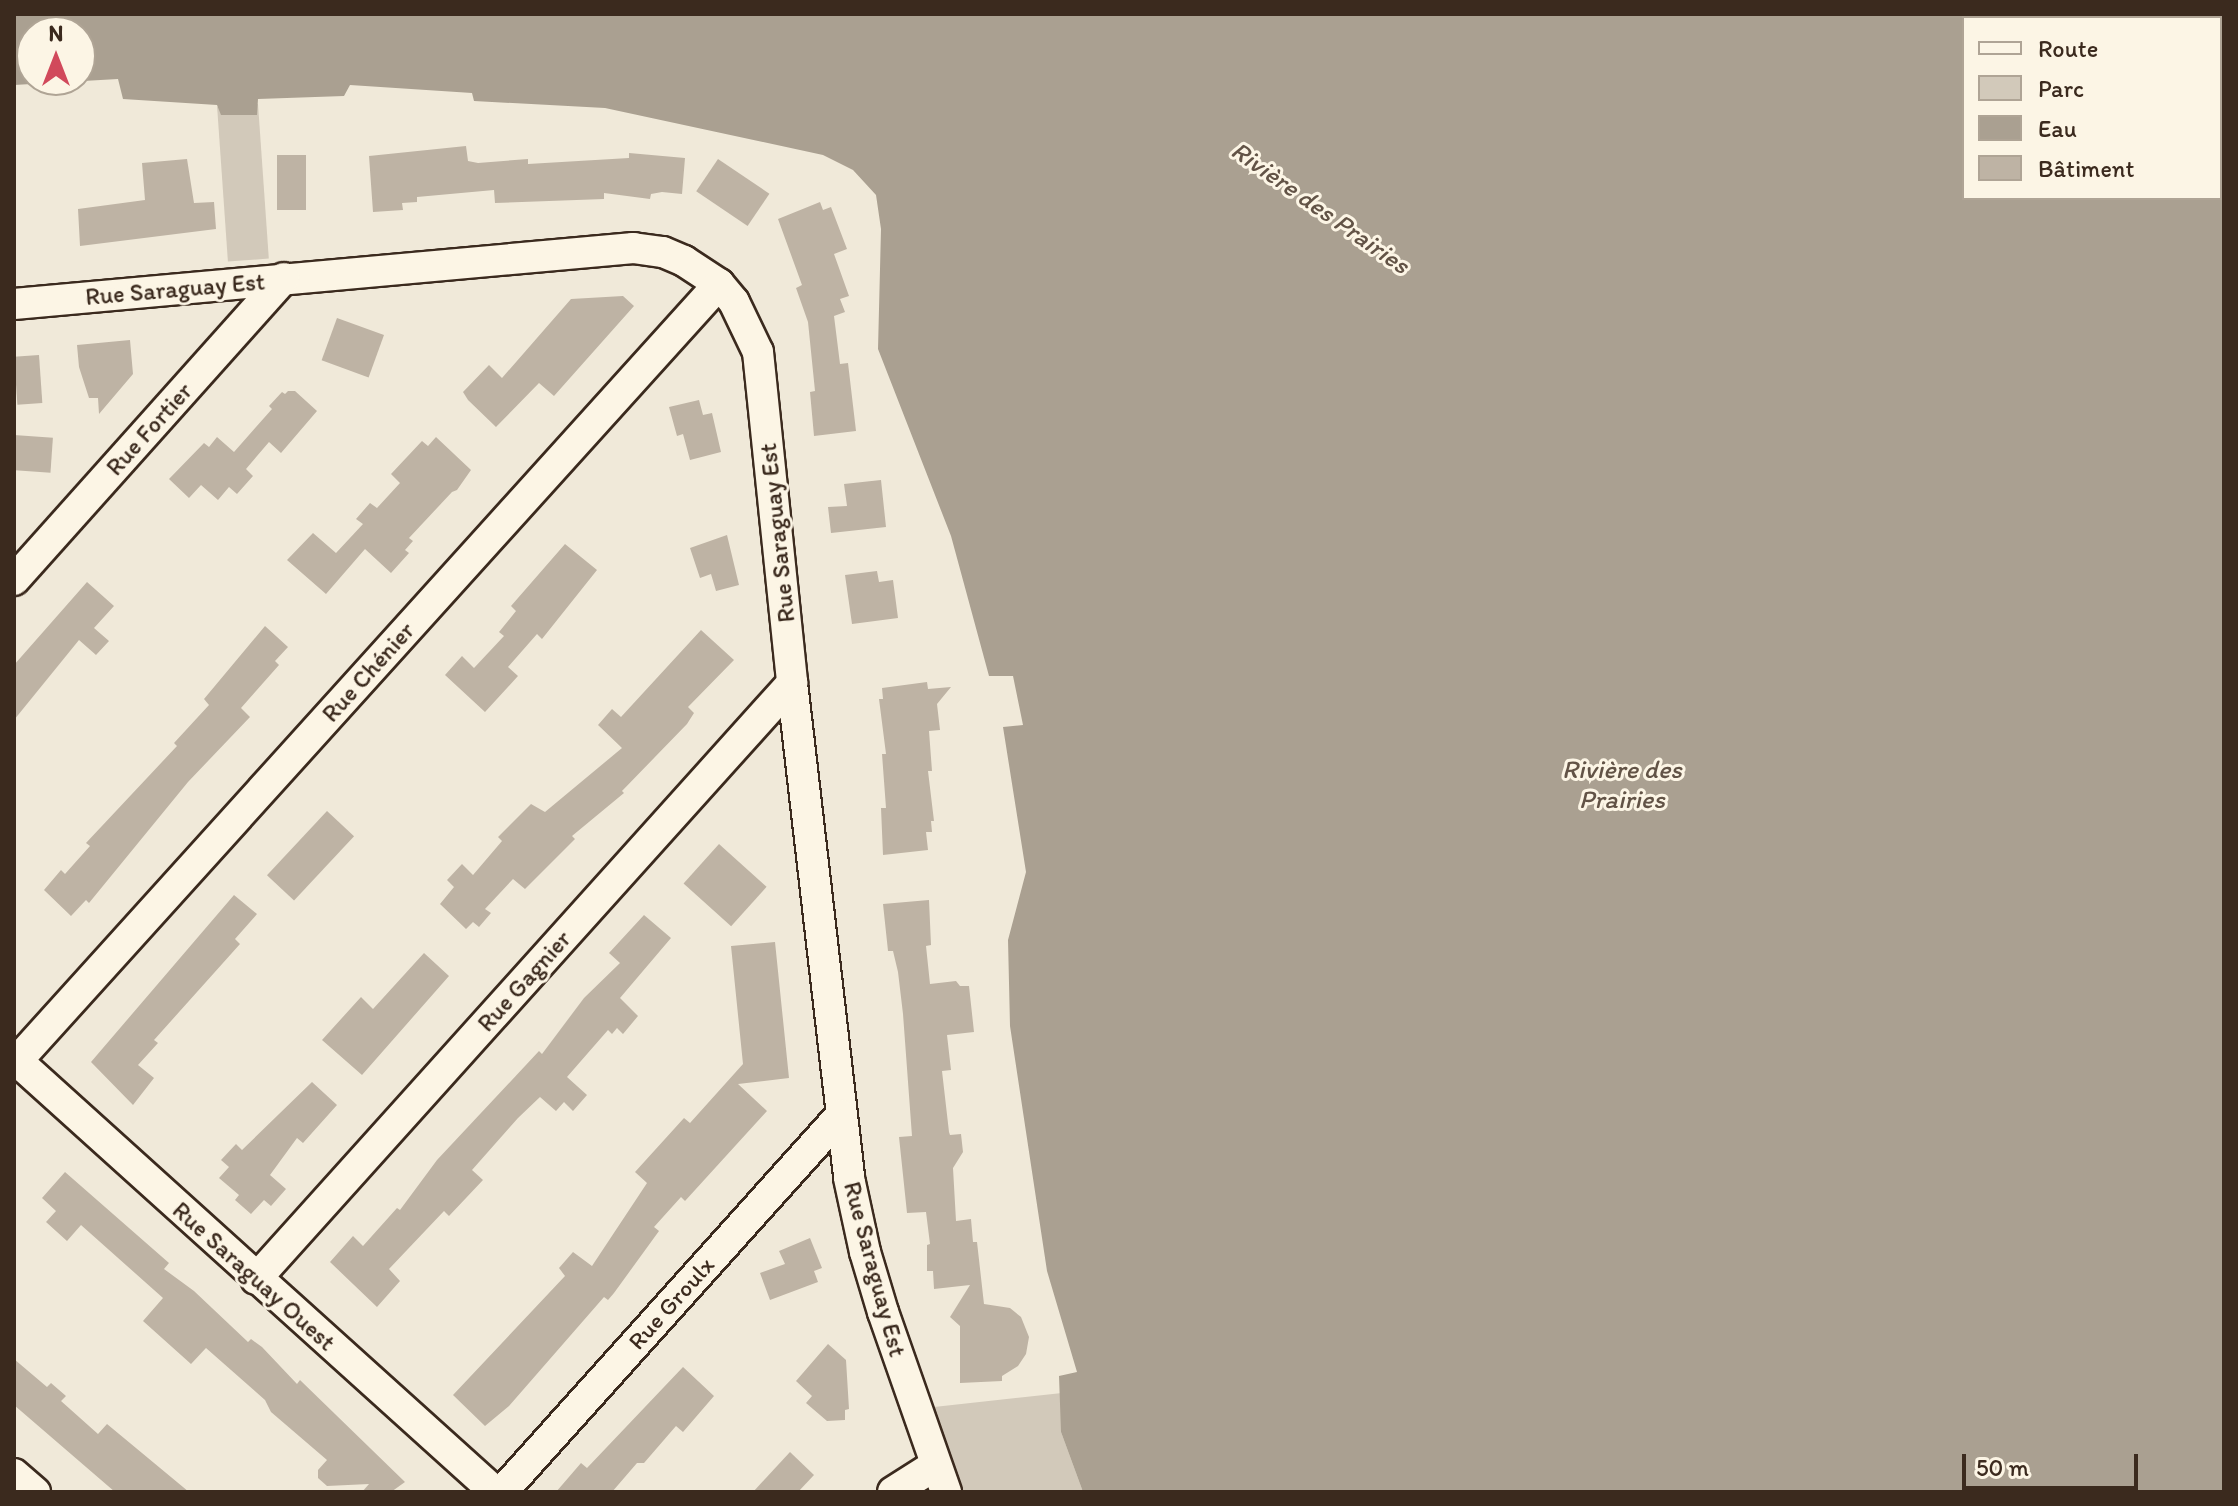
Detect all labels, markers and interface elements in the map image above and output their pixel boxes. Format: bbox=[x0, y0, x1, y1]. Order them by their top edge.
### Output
north arrow bbox=[16, 16, 96, 96]
legend bbox=[1962, 16, 2222, 200]
text: N bbox=[49, 20, 63, 47]
text: Route bbox=[2038, 34, 2098, 63]
text: Parc bbox=[2038, 74, 2084, 103]
text: Eau bbox=[2038, 114, 2077, 143]
water label: Rivière des Prairies bbox=[1224, 135, 1416, 281]
text: Bâtiment bbox=[2038, 154, 2134, 183]
street label: Rue Saraguay Est bbox=[84, 267, 266, 311]
street label: Rue Fortier bbox=[100, 377, 198, 481]
street label: Rue Saraguay Est bbox=[753, 442, 801, 624]
street label: Rue Chénier bbox=[316, 616, 420, 728]
water label: Rivière des Prairies bbox=[1562, 754, 1682, 816]
street label: Rue Gagnier bbox=[471, 925, 577, 1037]
street label: Rue Saraguay Est bbox=[838, 1179, 912, 1359]
street label: Rue Saraguay Ouest bbox=[167, 1196, 341, 1356]
street label: Rue Groulx bbox=[622, 1251, 720, 1355]
scale bar bbox=[1966, 1438, 2142, 1488]
text: 50 m bbox=[1976, 1453, 2029, 1482]

